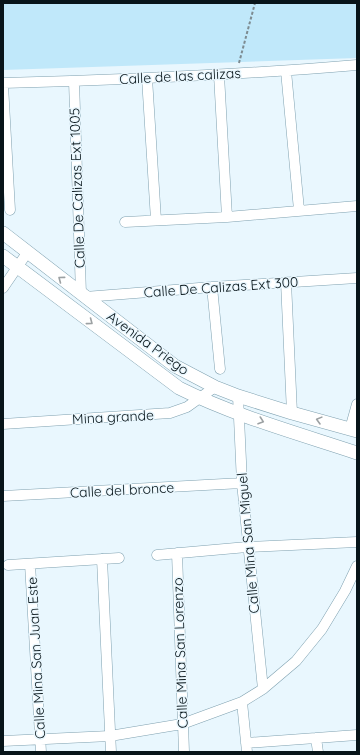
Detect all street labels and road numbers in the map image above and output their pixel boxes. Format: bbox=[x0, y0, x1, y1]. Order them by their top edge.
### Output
street label: Calle de las calizas bbox=[119, 64, 241, 88]
street label: Calle De Calizas Ext 1005 bbox=[65, 108, 89, 268]
street label: Calle De Calizas Ext 300 bbox=[143, 273, 299, 301]
street label: Avenida Priego bbox=[103, 307, 193, 379]
street label: Mina grande bbox=[72, 406, 154, 428]
street label: Calle Mina San Miguel bbox=[233, 472, 263, 614]
street label: Calle del bronce bbox=[69, 478, 175, 502]
street label: Calle Mina San Juan Este bbox=[23, 576, 49, 740]
street label: Calle Mina San Lorenzo bbox=[168, 577, 192, 729]

